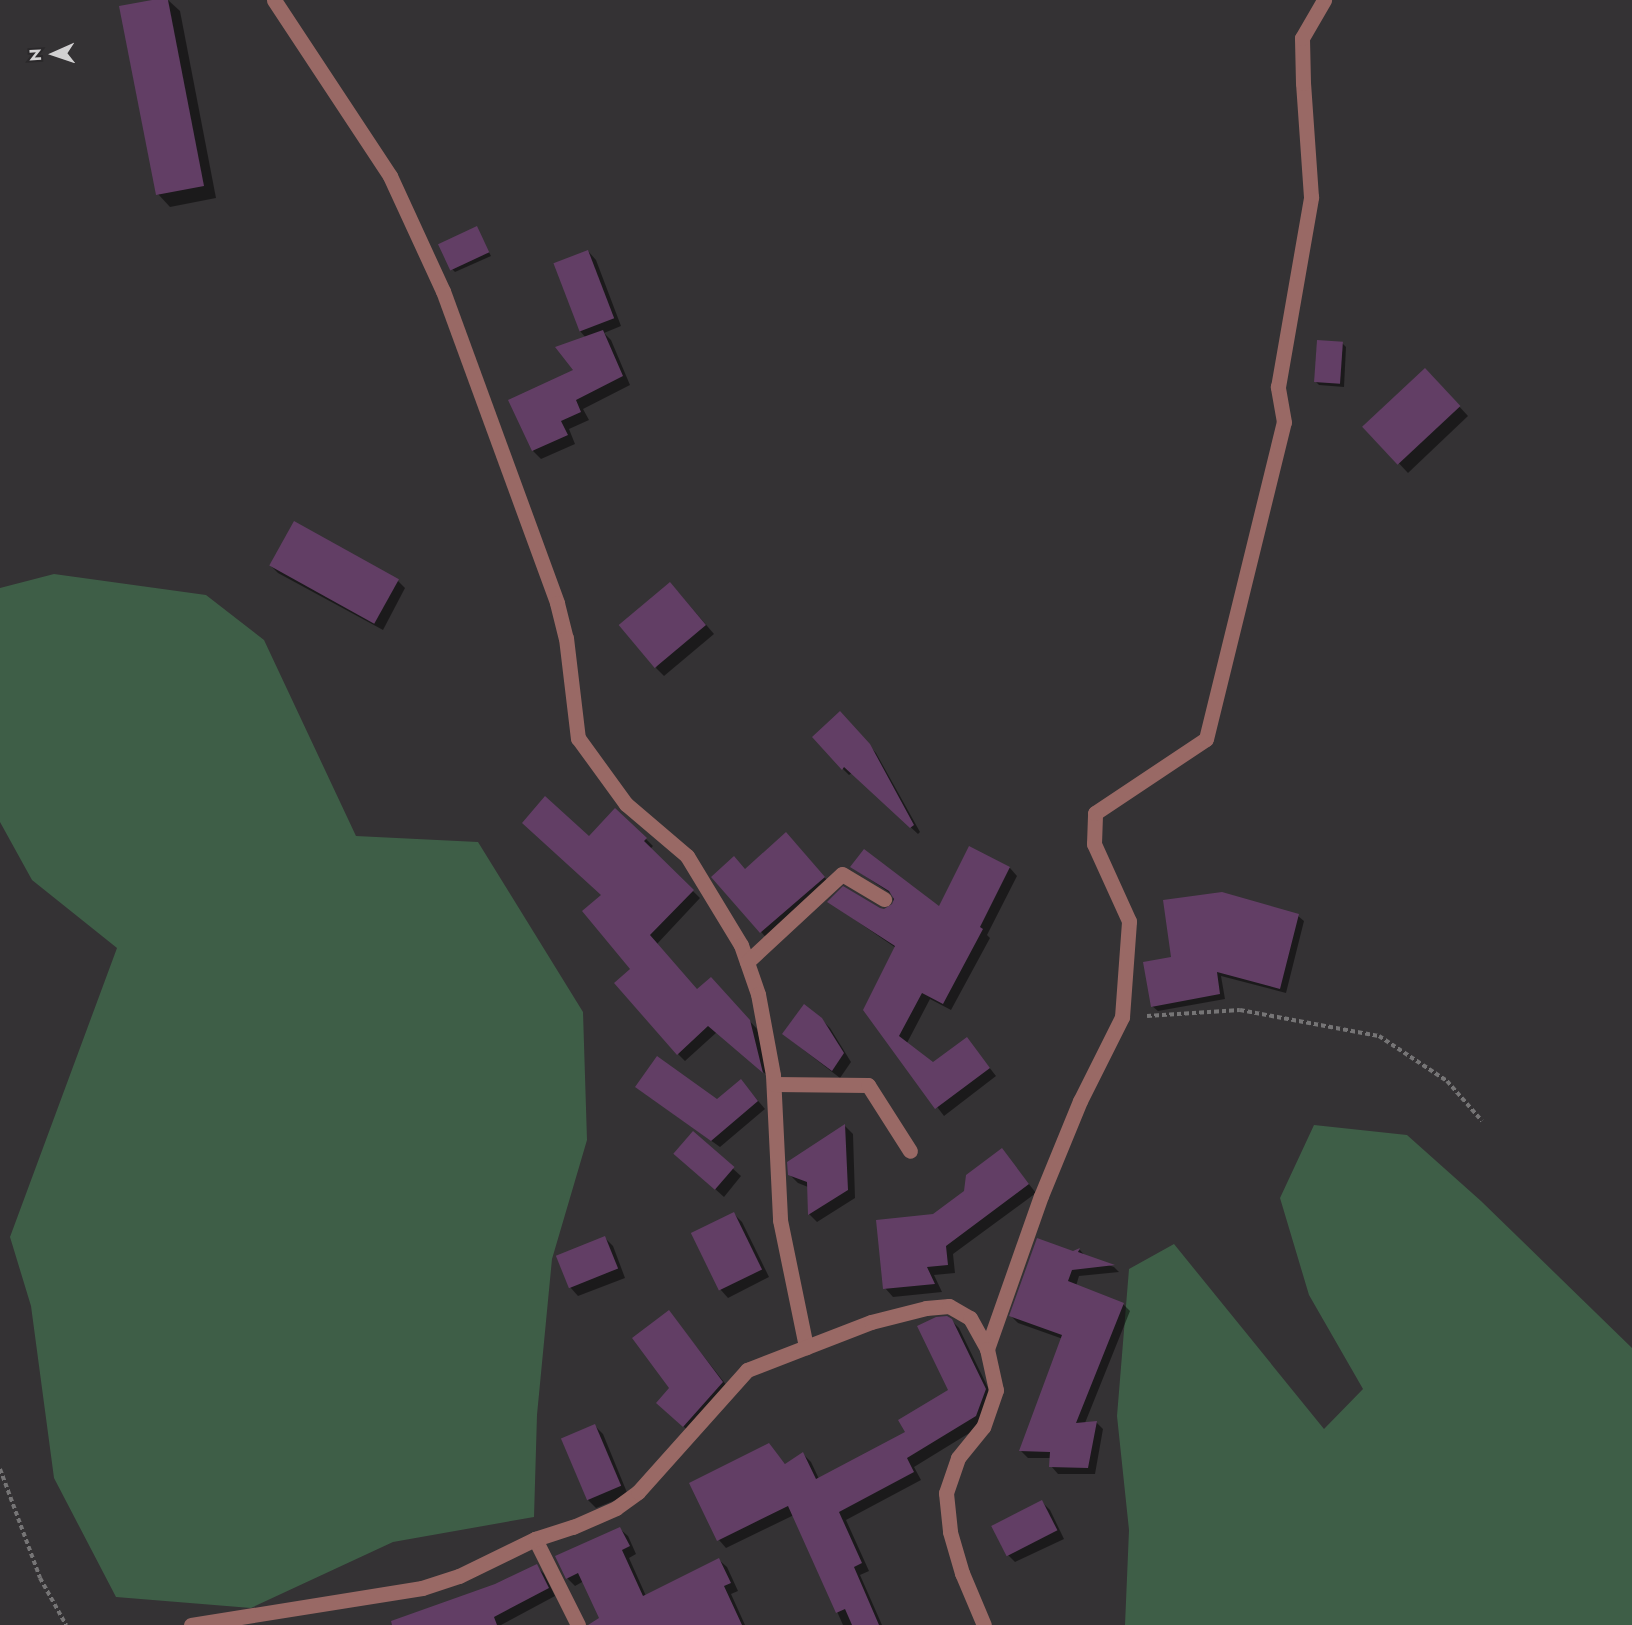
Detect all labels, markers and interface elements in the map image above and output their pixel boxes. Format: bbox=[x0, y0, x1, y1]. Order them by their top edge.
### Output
north arrow bbox=[24, 24, 84, 84]
text: N bbox=[24, 48, 47, 62]

